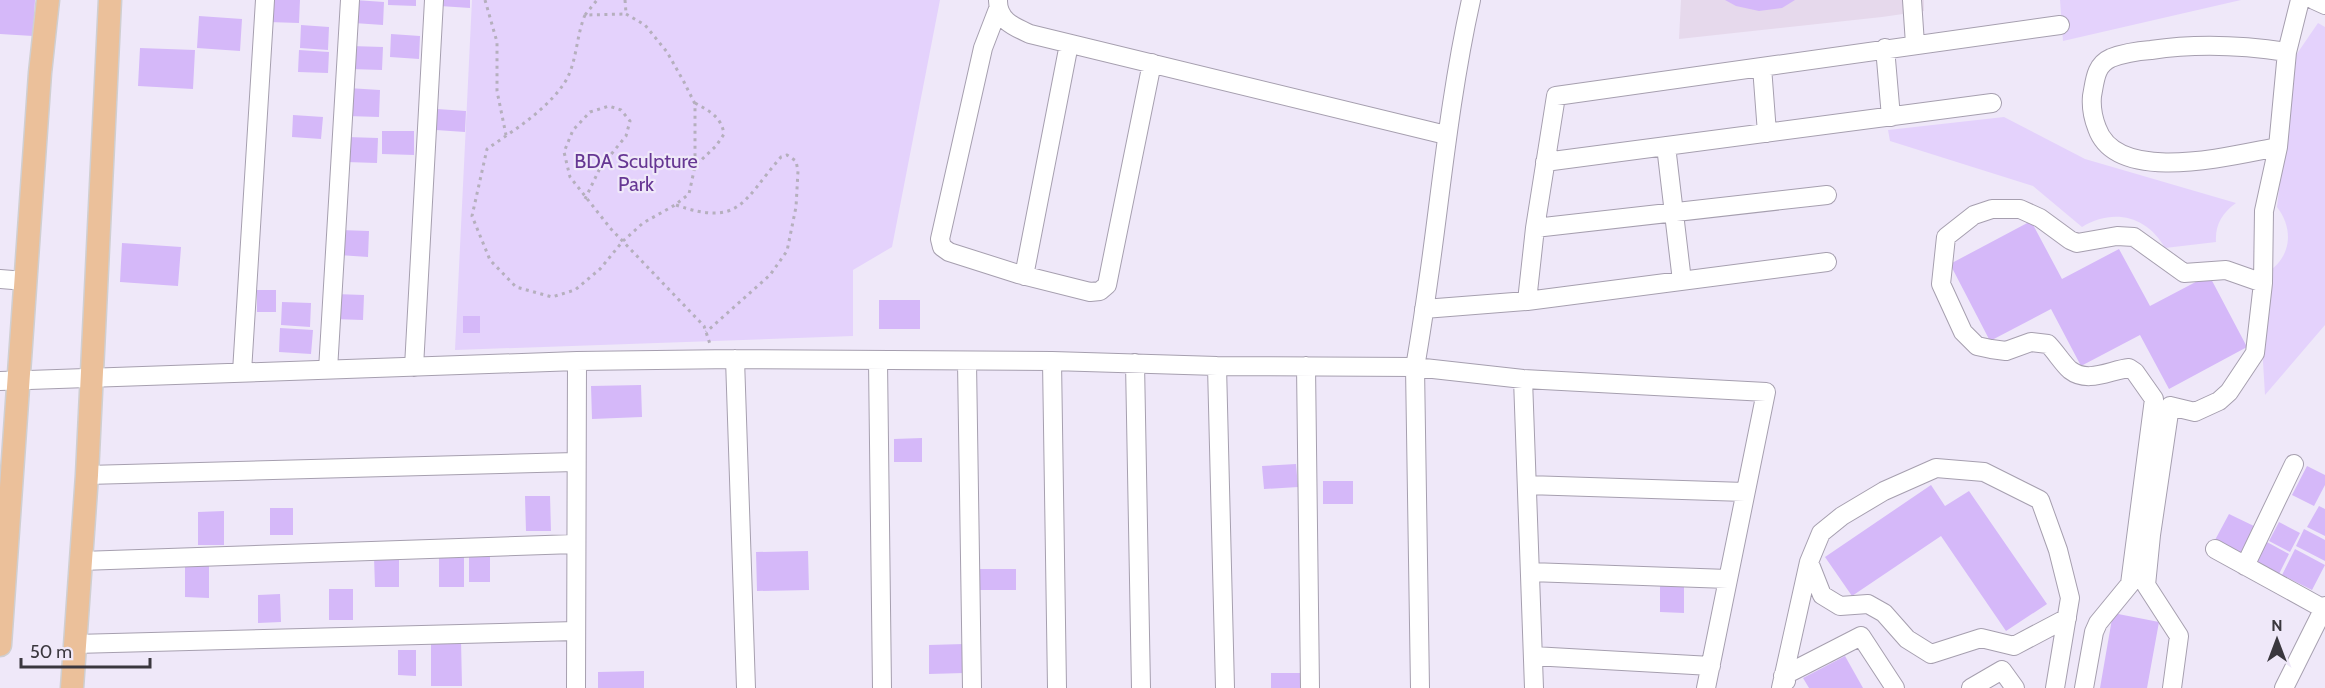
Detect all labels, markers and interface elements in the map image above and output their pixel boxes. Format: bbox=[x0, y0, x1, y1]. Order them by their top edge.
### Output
park label: BDA Sculpture Park bbox=[574, 149, 698, 196]
north arrow bbox=[2247, 610, 2307, 670]
text: N bbox=[2271, 616, 2283, 635]
scale bar bbox=[21, 631, 150, 669]
text: 50 m bbox=[30, 641, 72, 663]

